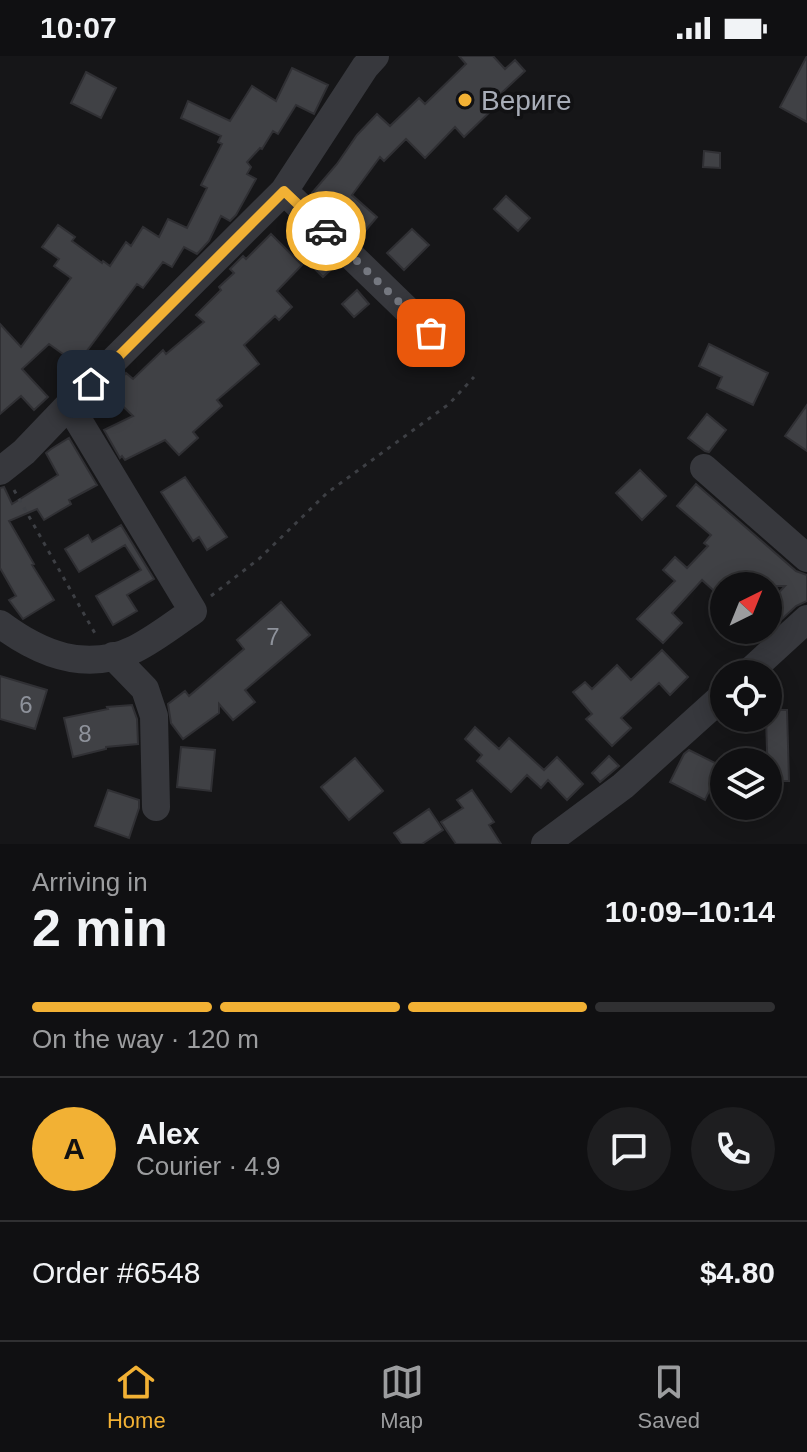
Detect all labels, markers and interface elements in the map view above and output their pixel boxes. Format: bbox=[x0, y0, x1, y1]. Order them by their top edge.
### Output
text: 10:07 bbox=[40, 11, 117, 44]
place label: Вериге bbox=[481, 85, 572, 116]
marker: Вериге bbox=[456, 91, 474, 109]
courier bbox=[286, 191, 366, 271]
icon: car bbox=[304, 209, 348, 253]
pin bbox=[397, 299, 465, 367]
icon: bag bbox=[409, 311, 453, 355]
pin bbox=[57, 350, 125, 418]
icon: home bbox=[69, 362, 113, 406]
north arrow bbox=[710, 572, 782, 644]
map controls bbox=[710, 572, 782, 820]
house number: 7 bbox=[266, 623, 280, 650]
button: locate bbox=[710, 660, 782, 732]
house number: 6 bbox=[19, 691, 33, 718]
house number: 8 bbox=[78, 720, 92, 747]
button: layers bbox=[710, 748, 782, 820]
text: Arriving in bbox=[32, 867, 148, 897]
text: 10:09–10:14 bbox=[605, 895, 775, 928]
text: 2 min bbox=[32, 899, 168, 957]
text: On the way · 120 m bbox=[32, 1024, 259, 1054]
button: chat bbox=[587, 1107, 671, 1191]
button: phone bbox=[691, 1107, 775, 1191]
text: Alex bbox=[136, 1117, 199, 1150]
text: A bbox=[63, 1132, 85, 1165]
text: Courier · 4.9 bbox=[136, 1151, 281, 1181]
text: Order #6548 bbox=[32, 1256, 200, 1289]
text: $4.80 bbox=[700, 1256, 775, 1289]
tab: Home bbox=[107, 1360, 166, 1434]
tab: Map bbox=[380, 1360, 424, 1434]
tab: Saved bbox=[638, 1360, 700, 1434]

